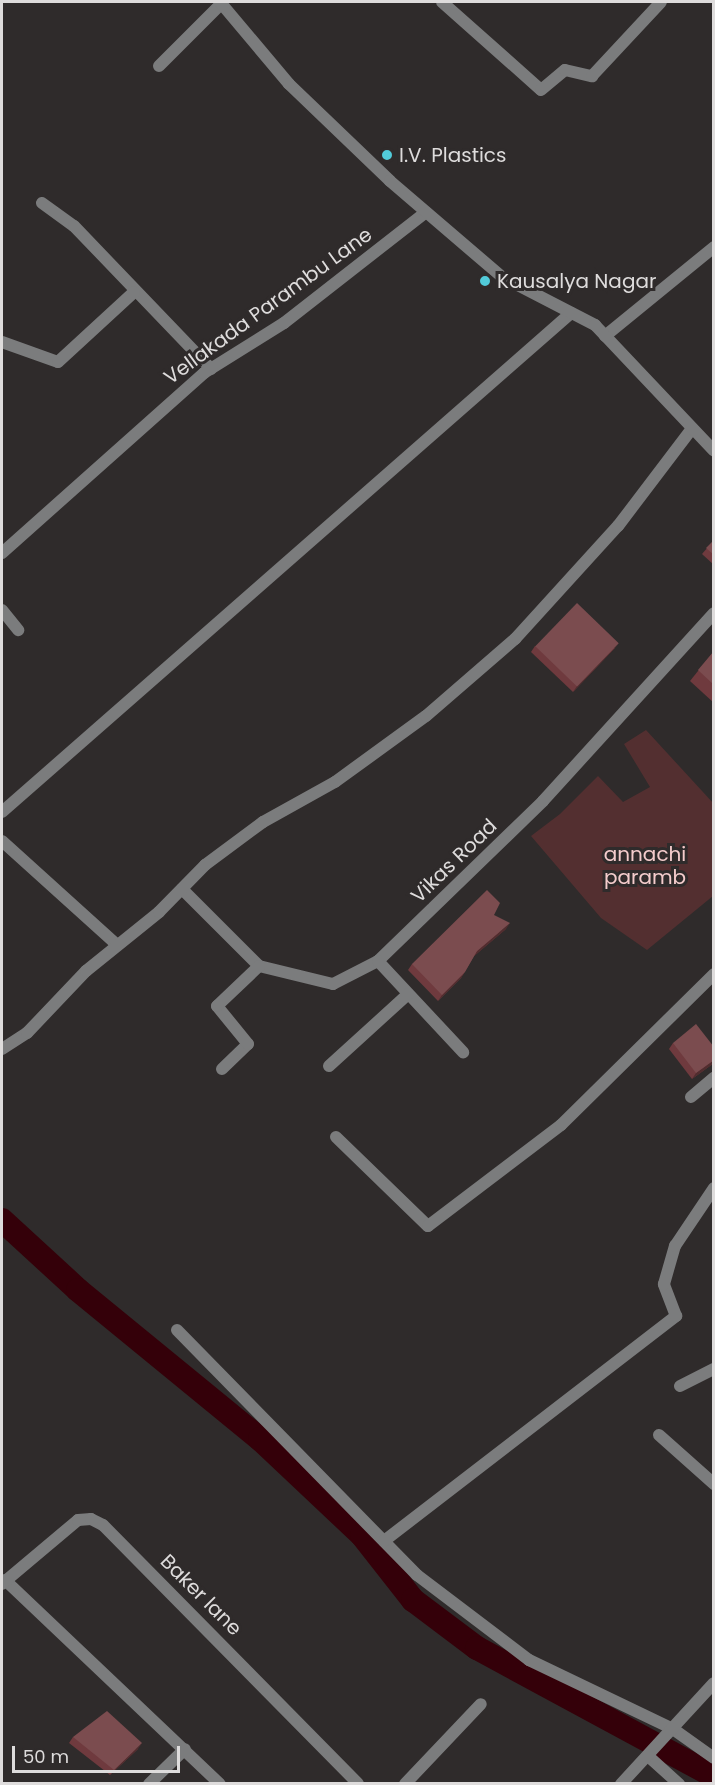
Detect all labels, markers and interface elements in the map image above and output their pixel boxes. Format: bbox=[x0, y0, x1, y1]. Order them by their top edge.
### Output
place label: I.V. Plastics bbox=[399, 143, 506, 167]
marker: I.V. Plastics bbox=[380, 148, 394, 162]
street label: Vellakada Parambu Lane bbox=[159, 222, 377, 390]
place label: Kausalya Nagar bbox=[497, 269, 656, 293]
marker: Kausalya Nagar bbox=[478, 274, 492, 288]
street label: Vikas Road bbox=[406, 814, 502, 908]
park label: annachi paramb bbox=[604, 842, 686, 889]
street label: Baker lane bbox=[155, 1549, 247, 1641]
scale bar bbox=[15, 1734, 183, 1772]
text: 50 m bbox=[23, 1744, 69, 1769]

